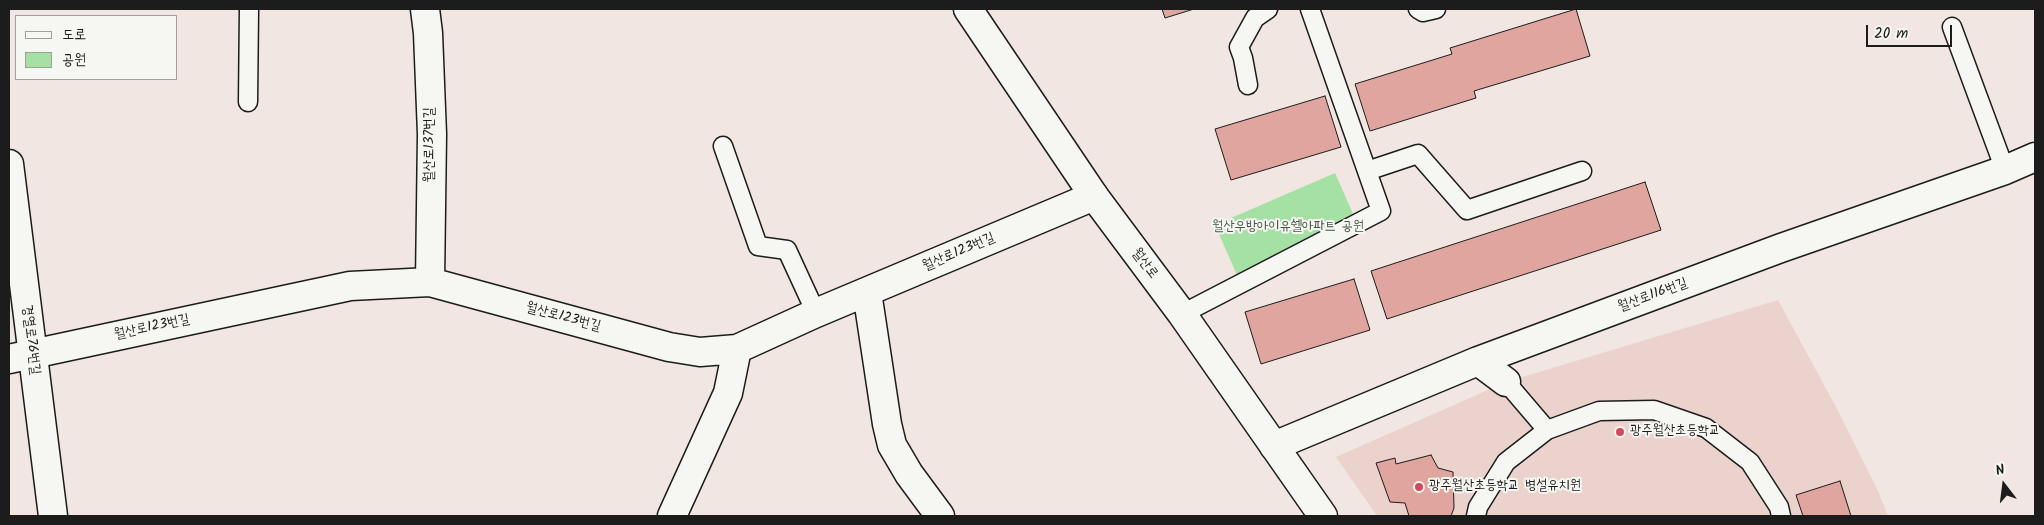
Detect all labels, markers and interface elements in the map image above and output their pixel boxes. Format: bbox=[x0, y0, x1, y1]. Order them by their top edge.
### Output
legend bbox=[15, 15, 178, 80]
scale bar bbox=[1869, 15, 1955, 47]
text: 20 m bbox=[1874, 22, 1908, 46]
text: 도로 bbox=[62, 23, 86, 47]
text: 공원 bbox=[62, 48, 86, 72]
street label: 월산로137번길 bbox=[423, 107, 439, 183]
park label: 월산우방아이유쉘아파트 공원 bbox=[1212, 220, 1364, 236]
street label: 월산로123번길 bbox=[920, 230, 998, 276]
street label: 월산로 bbox=[1127, 245, 1161, 283]
street label: 월산로116번길 bbox=[1616, 276, 1690, 316]
street label: 월산로123번길 bbox=[524, 300, 602, 336]
street label: 경열로76번길 bbox=[17, 304, 43, 376]
street label: 월산로123번길 bbox=[113, 312, 191, 344]
place label: 광주월산초등학교 bbox=[1630, 424, 1720, 440]
marker: 광주월산초등학교 bbox=[1614, 426, 1626, 438]
text: N bbox=[1993, 459, 2007, 482]
north arrow bbox=[1979, 460, 2029, 510]
place label: 광주월산초등학교 병설유치원 bbox=[1429, 479, 1581, 495]
marker: 광주월산초등학교 병설유치원 bbox=[1413, 481, 1425, 493]

